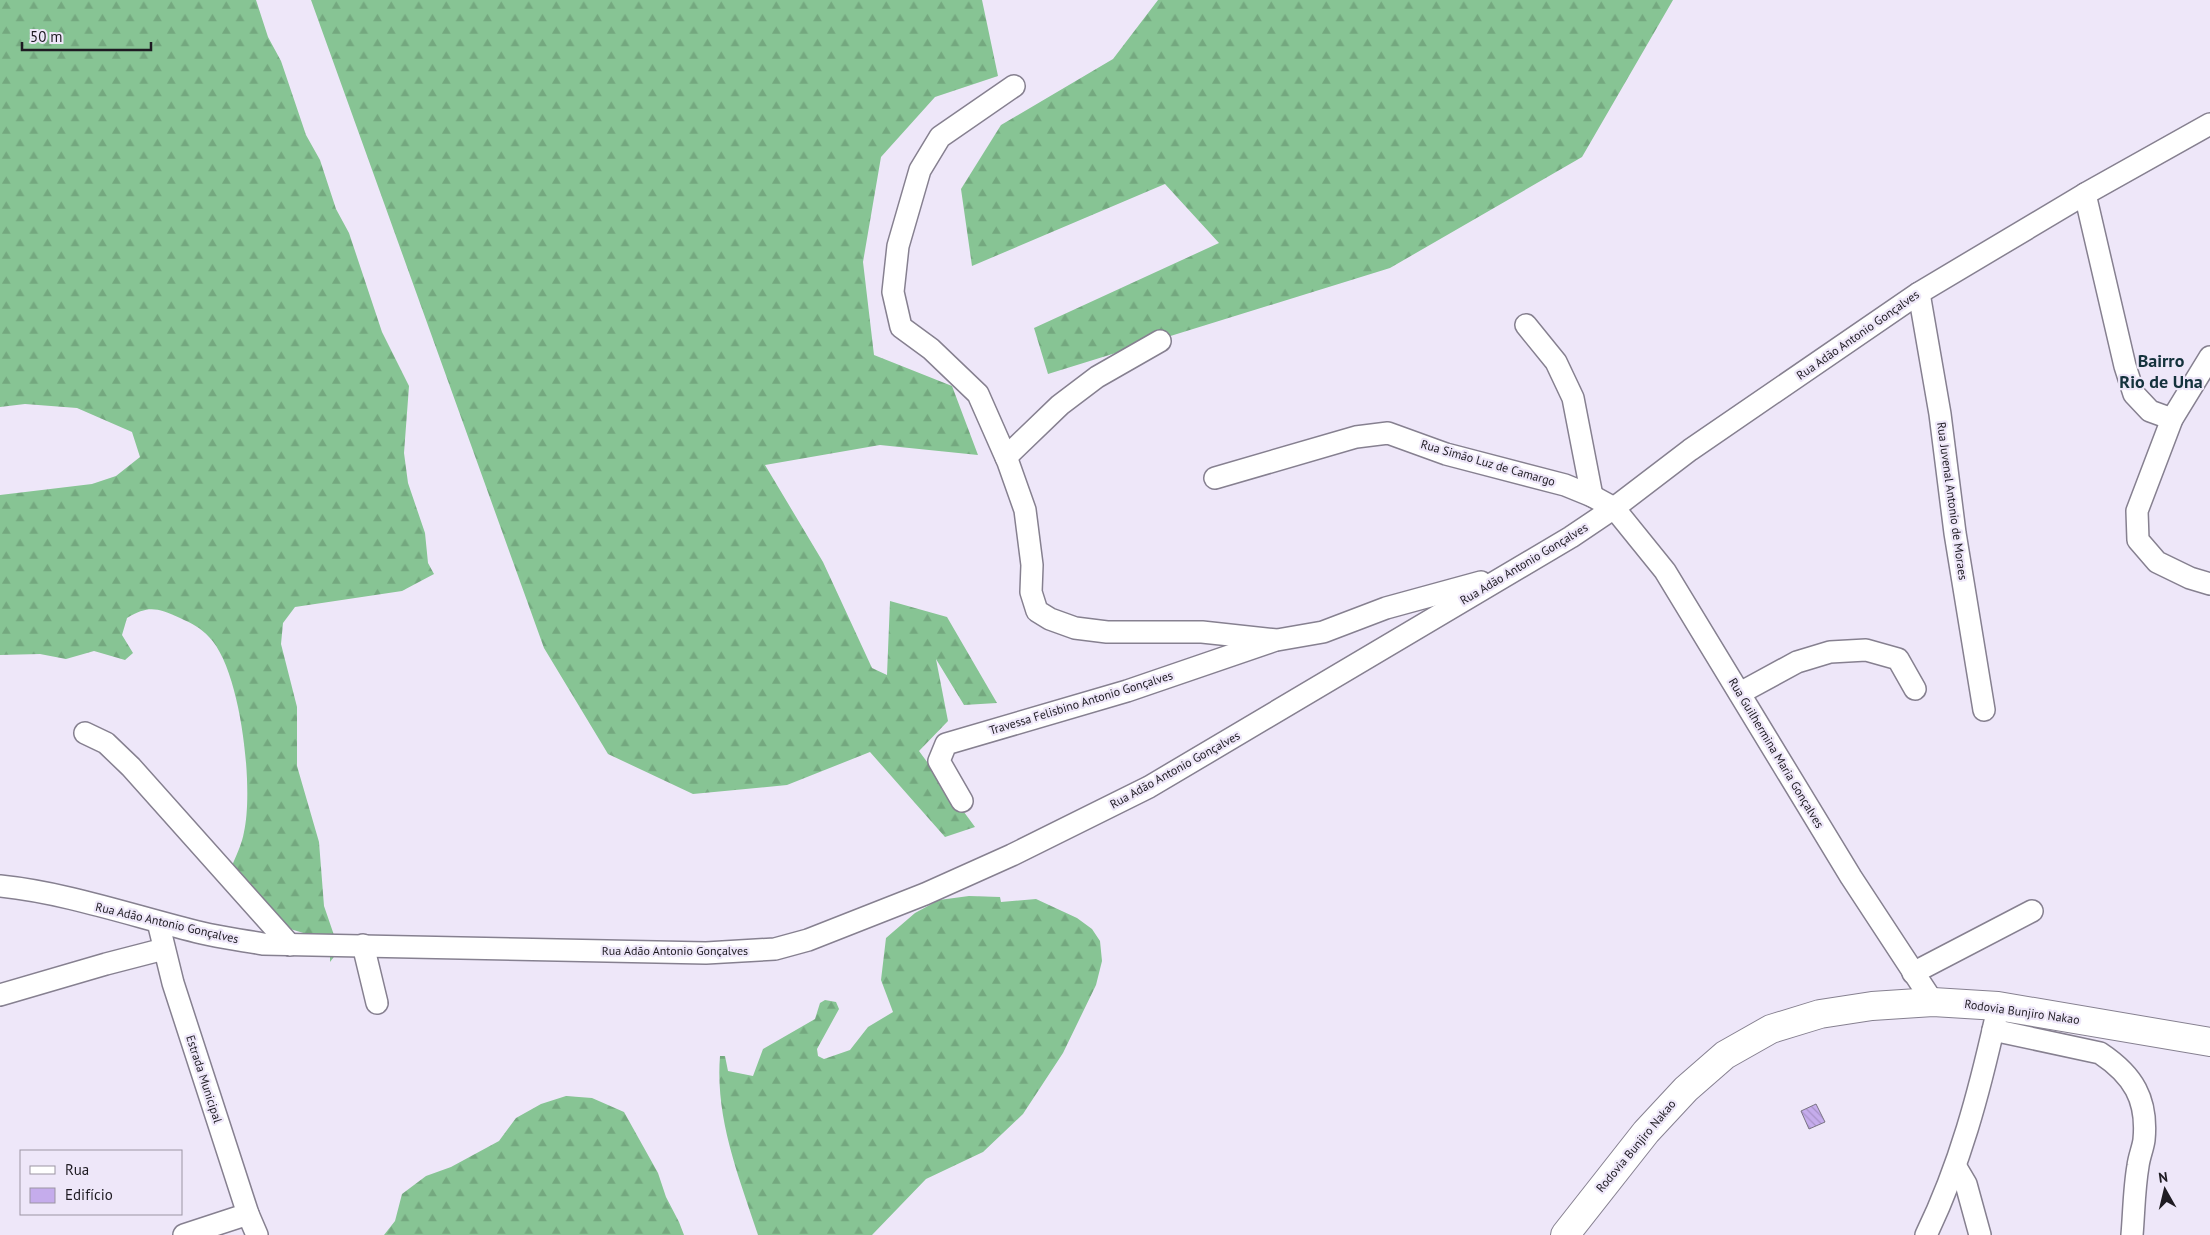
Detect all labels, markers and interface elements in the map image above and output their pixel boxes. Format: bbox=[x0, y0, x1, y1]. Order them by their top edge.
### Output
scale bar bbox=[22, 20, 151, 52]
text: 50 m bbox=[30, 27, 63, 46]
street label: Rua Adão Antonio Gonçalves bbox=[1793, 286, 1922, 383]
district label: Bairro Rio de Una bbox=[2119, 349, 2203, 393]
street label: Rua Juvenal Antonio de Moraes bbox=[1934, 421, 1971, 581]
street label: Rua Simão Luz de Camargo bbox=[1419, 436, 1557, 489]
street label: Rua Adão Antonio Gonçalves bbox=[1457, 519, 1590, 608]
street label: Travessa Felisbino Antonio Gonçalves bbox=[987, 667, 1175, 738]
street label: Rua Guilhermina Maria Gonçalves bbox=[1726, 675, 1827, 831]
street label: Rua Adão Antonio Gonçalves bbox=[1107, 728, 1242, 812]
street label: Rua Adão Antonio Gonçalves bbox=[94, 899, 240, 946]
street label: Rua Adão Antonio Gonçalves bbox=[602, 943, 748, 958]
street label: Rodovia Bunjiro Nakao bbox=[1963, 996, 2081, 1027]
street label: Estrada Municipal bbox=[183, 1033, 226, 1125]
street label: Rodovia Bunjiro Nakao bbox=[1593, 1096, 1679, 1195]
legend bbox=[20, 1150, 182, 1215]
text: Rua bbox=[65, 1160, 89, 1179]
north arrow bbox=[2140, 1165, 2190, 1215]
text: N bbox=[2157, 1168, 2169, 1187]
text: Edifício bbox=[65, 1185, 113, 1204]

